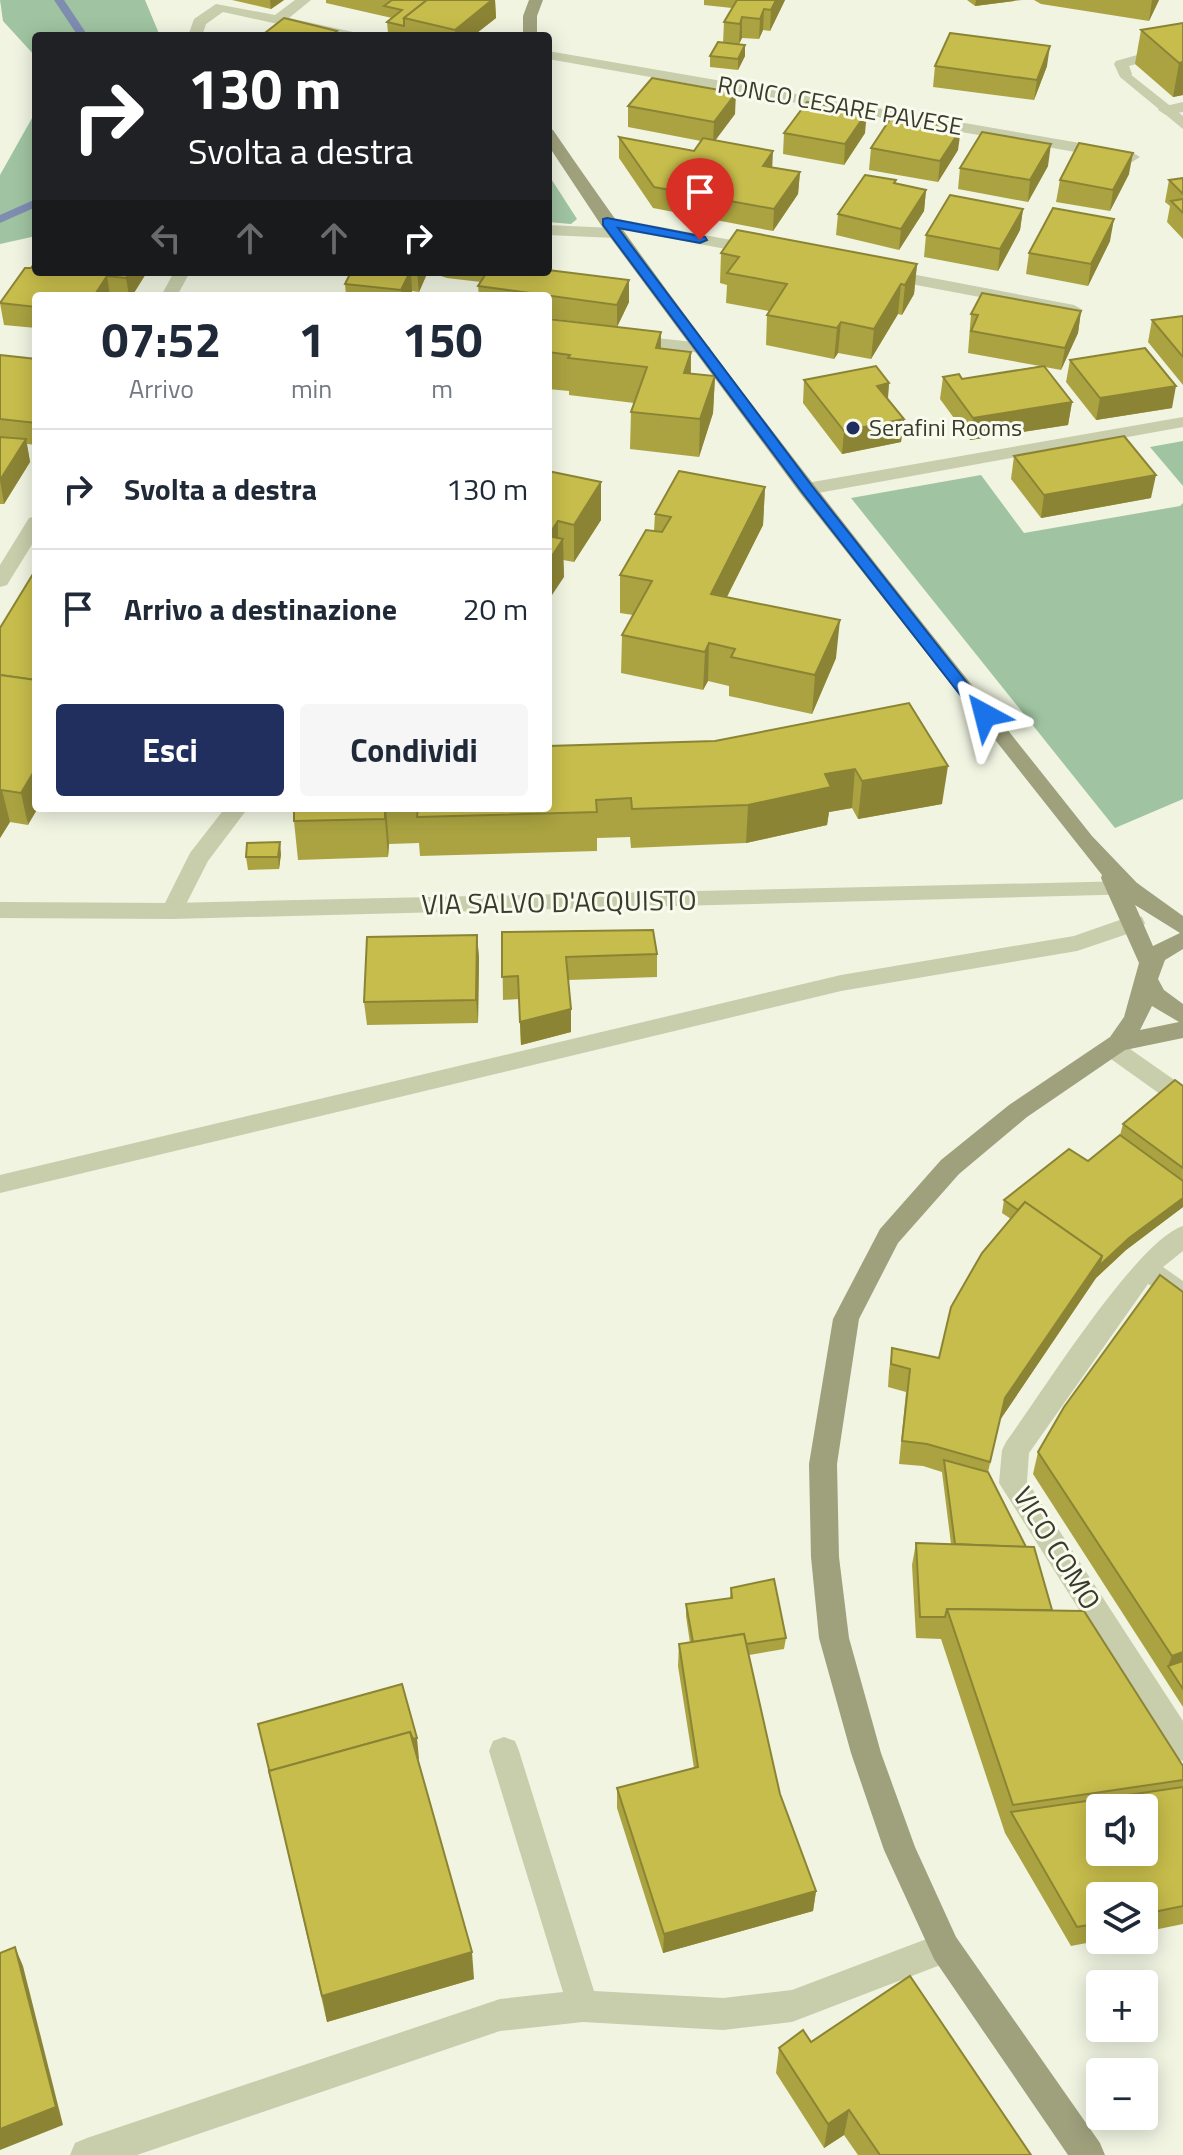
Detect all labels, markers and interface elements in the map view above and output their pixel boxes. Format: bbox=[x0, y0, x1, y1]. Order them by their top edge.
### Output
text: 130 m bbox=[188, 46, 341, 131]
icon: right bbox=[56, 64, 160, 168]
street label: RONCO CESARE PAVESE bbox=[715, 66, 965, 144]
text: Svolta a destra bbox=[188, 123, 413, 178]
pin bbox=[666, 158, 734, 240]
icon: arrive bbox=[678, 170, 722, 214]
icon: left bbox=[144, 216, 188, 260]
icon: ahead bbox=[228, 216, 272, 260]
icon: ahead bbox=[312, 216, 356, 260]
icon: right bbox=[396, 216, 440, 260]
text: 07:52 bbox=[102, 303, 221, 376]
text: 1 bbox=[298, 303, 325, 376]
text: 150 bbox=[402, 303, 482, 376]
text: Arrivo bbox=[129, 369, 194, 408]
text: min bbox=[291, 369, 332, 408]
text: m bbox=[431, 369, 453, 408]
place label: Serafini Rooms bbox=[869, 409, 1022, 445]
marker: Serafini Rooms bbox=[844, 419, 862, 437]
text: Svolta a destra bbox=[124, 466, 317, 512]
text: 130 m bbox=[446, 466, 528, 512]
icon: right bbox=[56, 467, 100, 511]
text: Arrivo a destinazione bbox=[124, 586, 397, 632]
text: 20 m bbox=[463, 586, 528, 632]
icon: arrive bbox=[56, 587, 100, 631]
position arrow bbox=[943, 673, 1027, 757]
button: Esci bbox=[56, 704, 284, 796]
button: Condividi bbox=[300, 704, 528, 796]
street label: VIA SALVO D'ACQUISTO bbox=[421, 878, 697, 925]
street label: VICO COMO bbox=[1003, 1478, 1112, 1618]
map controls bbox=[1086, 1794, 1158, 2130]
button: sound bbox=[1086, 1794, 1158, 1866]
button: layers bbox=[1086, 1882, 1158, 1954]
button: + bbox=[1086, 1970, 1158, 2042]
button: − bbox=[1086, 2058, 1158, 2130]

